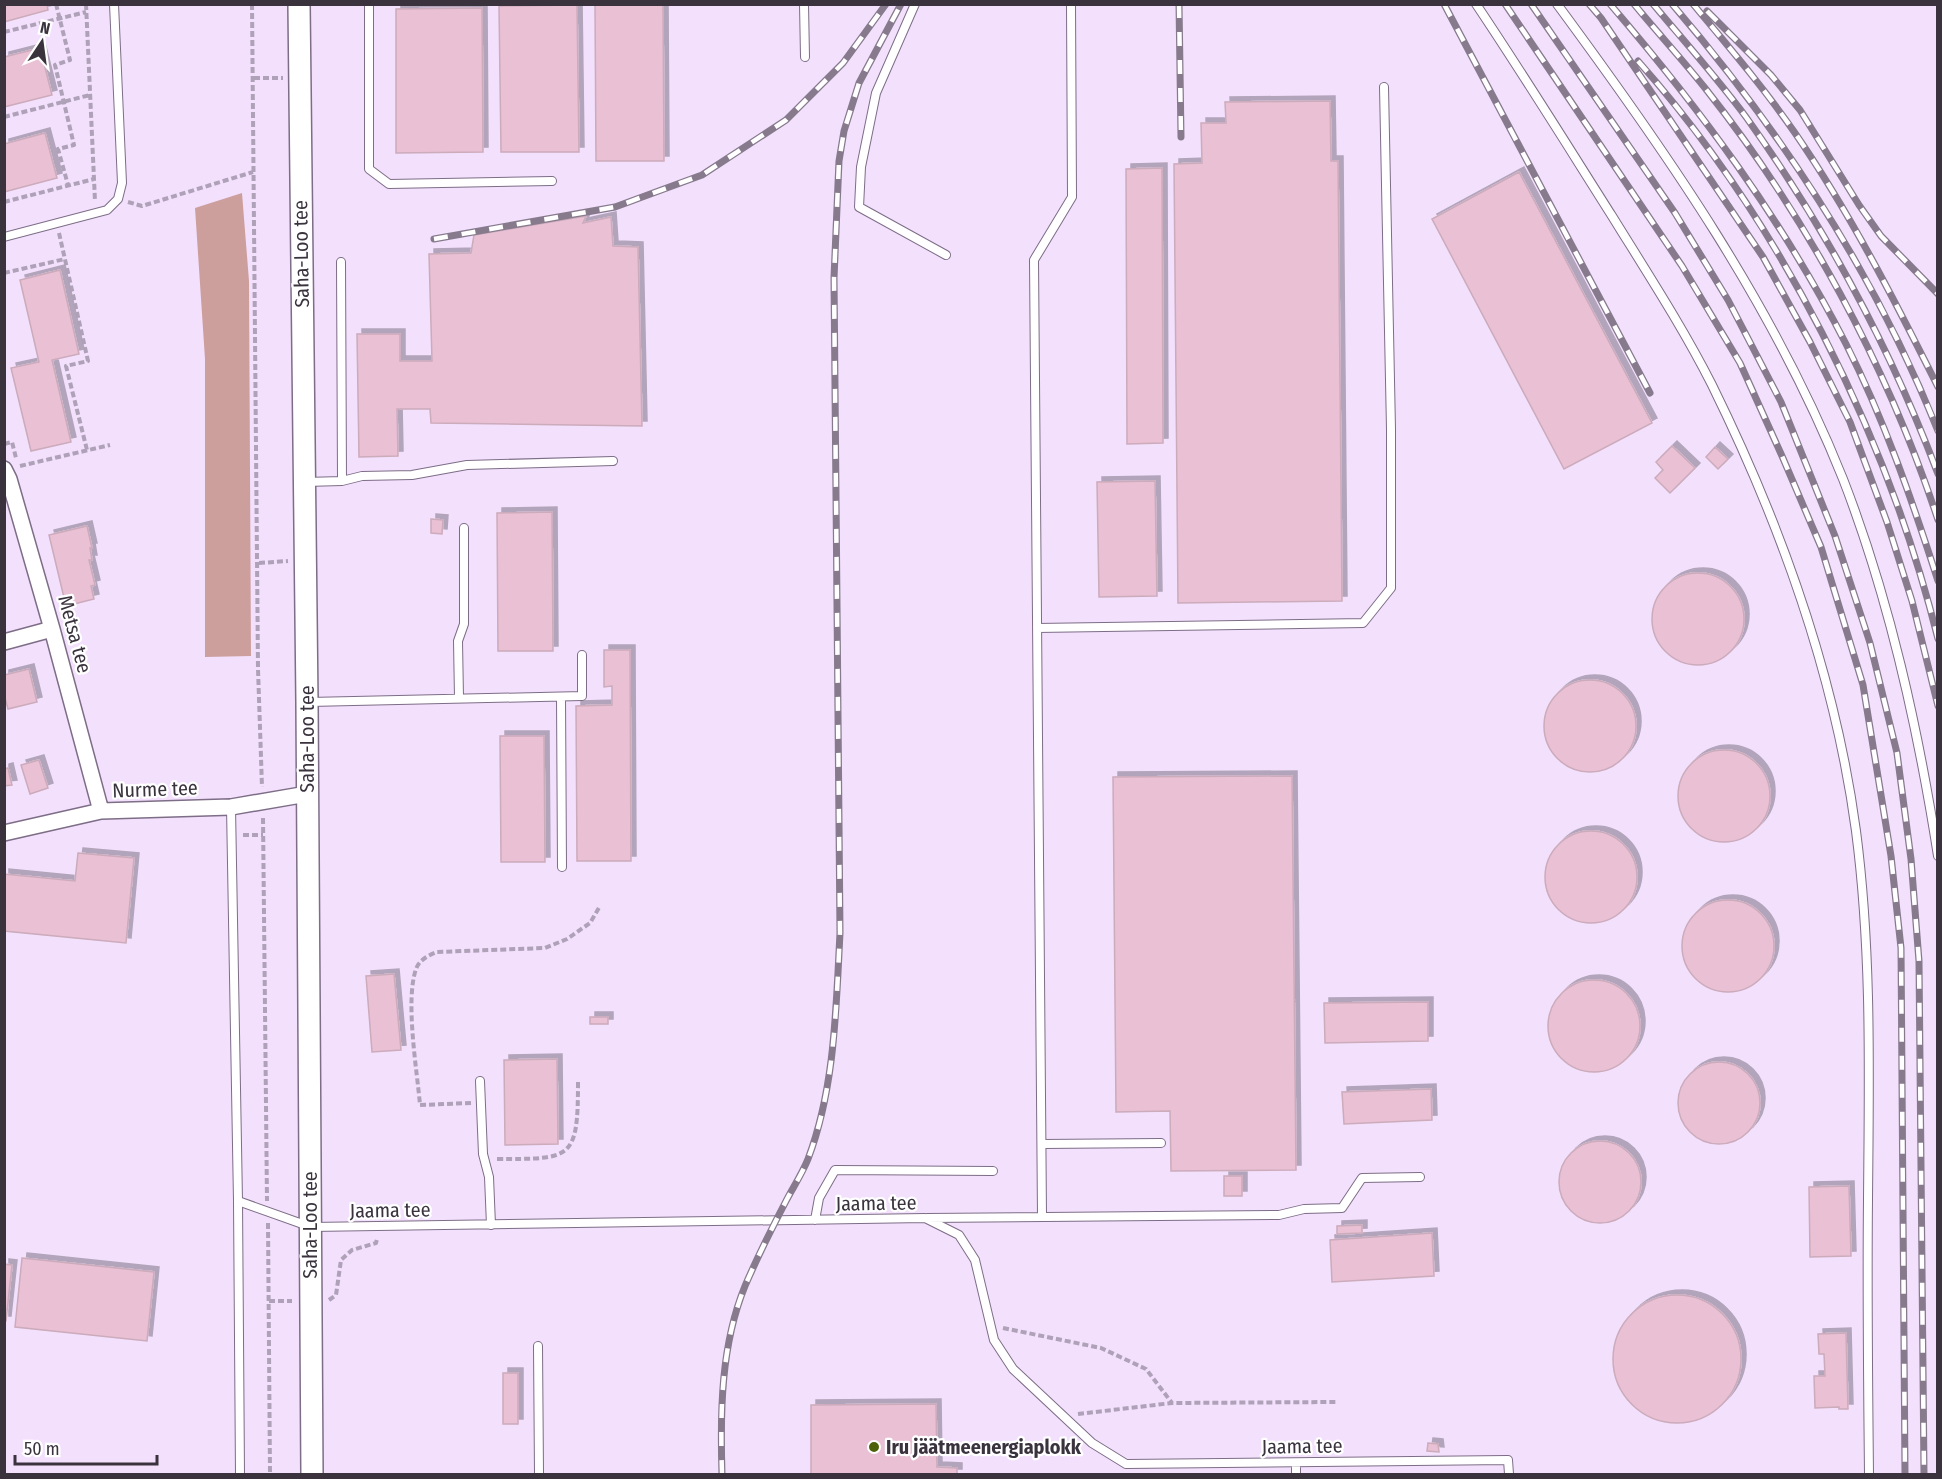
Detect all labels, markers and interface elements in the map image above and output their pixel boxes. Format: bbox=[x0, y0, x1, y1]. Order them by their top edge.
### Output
north arrow bbox=[12, 12, 72, 72]
text: N bbox=[38, 18, 52, 38]
street label: Saha-Loo tee bbox=[288, 200, 314, 308]
street label: Metsa tee bbox=[53, 592, 97, 676]
street label: Saha-Loo tee bbox=[295, 685, 319, 793]
street label: Nurme tee bbox=[112, 776, 198, 802]
street label: Saha-Loo tee bbox=[298, 1171, 322, 1279]
street label: Jaama tee bbox=[835, 1190, 917, 1216]
street label: Jaama tee bbox=[349, 1197, 431, 1223]
scale bar bbox=[15, 1428, 158, 1466]
street label: Jaama tee bbox=[1261, 1433, 1343, 1459]
place label: Iru jäätmeenergiaplokk bbox=[886, 1435, 1082, 1459]
text: 50 m bbox=[24, 1438, 60, 1460]
marker: Iru jäätmeenergiaplokk bbox=[867, 1440, 881, 1454]

